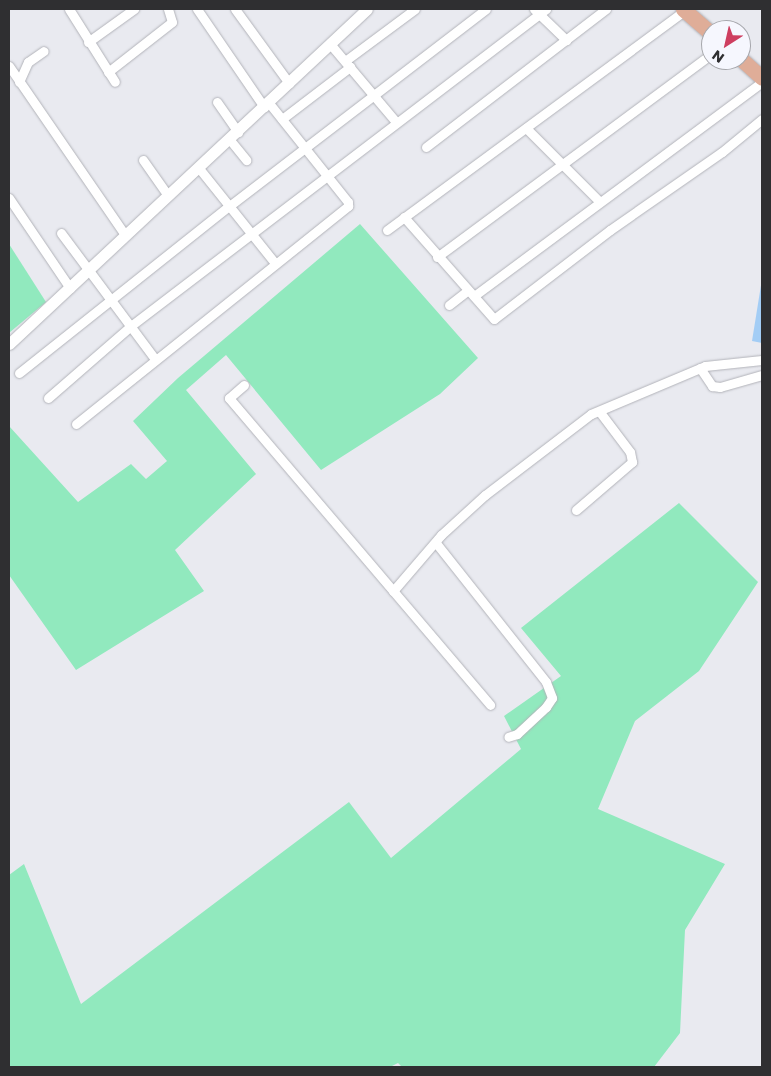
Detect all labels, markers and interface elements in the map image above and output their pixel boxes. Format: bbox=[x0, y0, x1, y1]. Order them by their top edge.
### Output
north arrow bbox=[701, 20, 751, 70]
text: N bbox=[708, 45, 728, 68]

